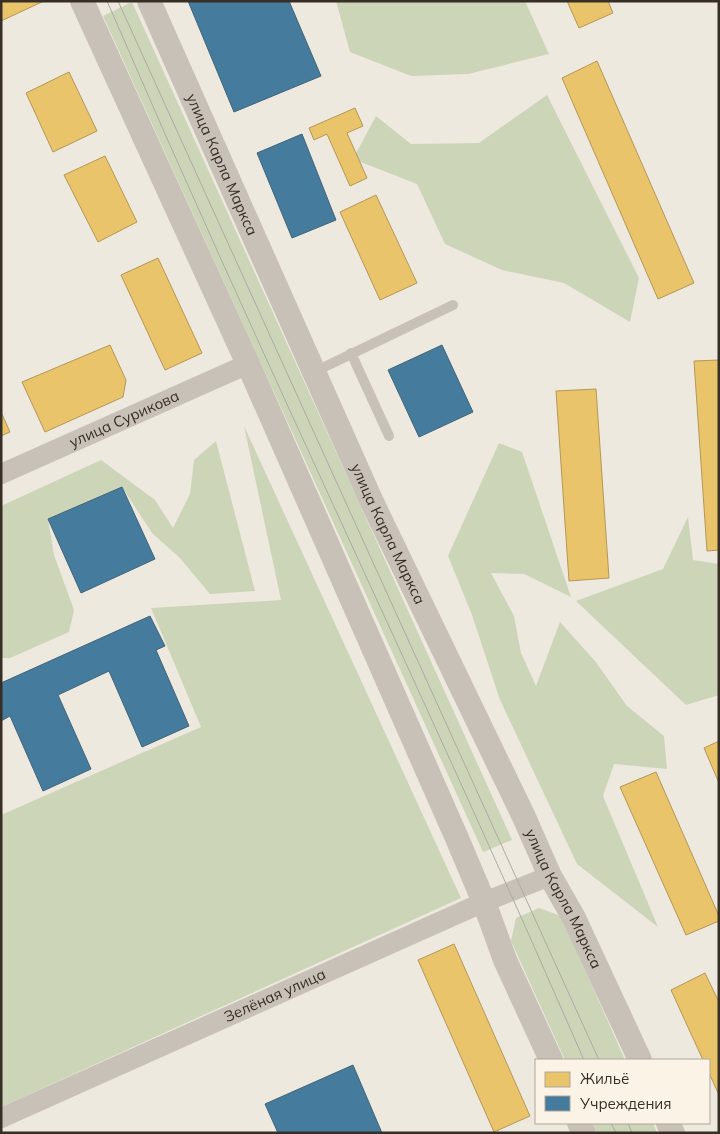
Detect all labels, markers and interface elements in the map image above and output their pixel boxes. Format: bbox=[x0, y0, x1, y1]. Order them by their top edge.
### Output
street label: улица Карла Маркса bbox=[182, 90, 262, 238]
street label: улица Сурикова bbox=[66, 386, 182, 451]
street label: улица Карла Маркса bbox=[347, 460, 430, 607]
street label: улица Карла Маркса bbox=[521, 826, 606, 971]
street label: Зелёная улица bbox=[221, 964, 328, 1026]
legend bbox=[535, 1059, 710, 1124]
text: Жильё bbox=[580, 1069, 629, 1088]
text: Учреждения bbox=[579, 1094, 672, 1113]

